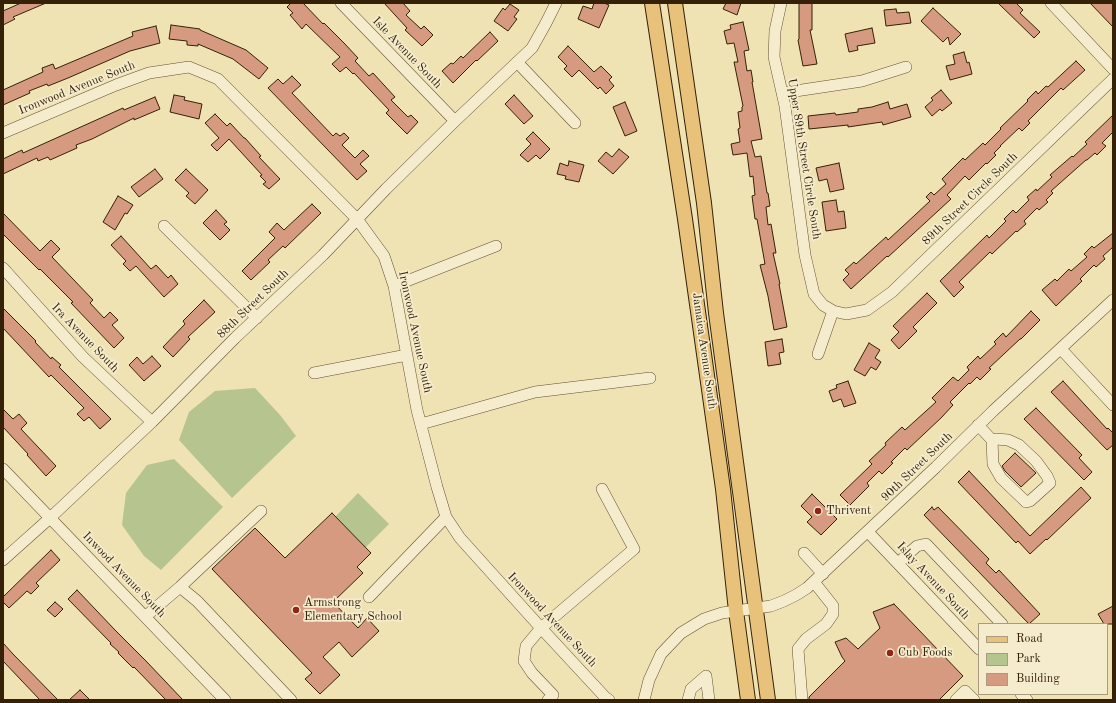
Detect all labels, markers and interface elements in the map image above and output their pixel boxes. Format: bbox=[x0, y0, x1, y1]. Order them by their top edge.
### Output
street label: Isle Avenue South bbox=[369, 14, 445, 92]
street label: Ironwood Avenue South bbox=[17, 58, 137, 118]
street label: Upper 89th Street Circle South bbox=[784, 77, 824, 241]
street label: 89th Street Circle South bbox=[919, 150, 1021, 248]
street label: 88th Street South bbox=[214, 266, 292, 342]
street label: Ironwood Avenue South bbox=[395, 270, 435, 394]
street label: Jamaica Avenue South bbox=[689, 292, 719, 410]
street label: Ira Avenue South bbox=[48, 300, 122, 376]
street label: 90th Street South bbox=[878, 429, 956, 505]
place label: Thrivent bbox=[826, 504, 871, 518]
marker: Thrivent bbox=[813, 506, 823, 516]
street label: Inwood Avenue South bbox=[79, 529, 169, 621]
street label: Islay Avenue South bbox=[893, 539, 973, 623]
street label: Ironwood Avenue South bbox=[504, 570, 600, 670]
place label: Armstrong Elementary School bbox=[304, 596, 402, 624]
marker: Armstrong Elementary School bbox=[291, 605, 301, 615]
legend bbox=[978, 623, 1108, 695]
text: Road bbox=[1016, 633, 1043, 645]
place label: Cub Foods bbox=[898, 646, 953, 660]
marker: Cub Foods bbox=[885, 648, 895, 658]
text: Park bbox=[1016, 653, 1041, 665]
text: Building bbox=[1016, 673, 1060, 685]

